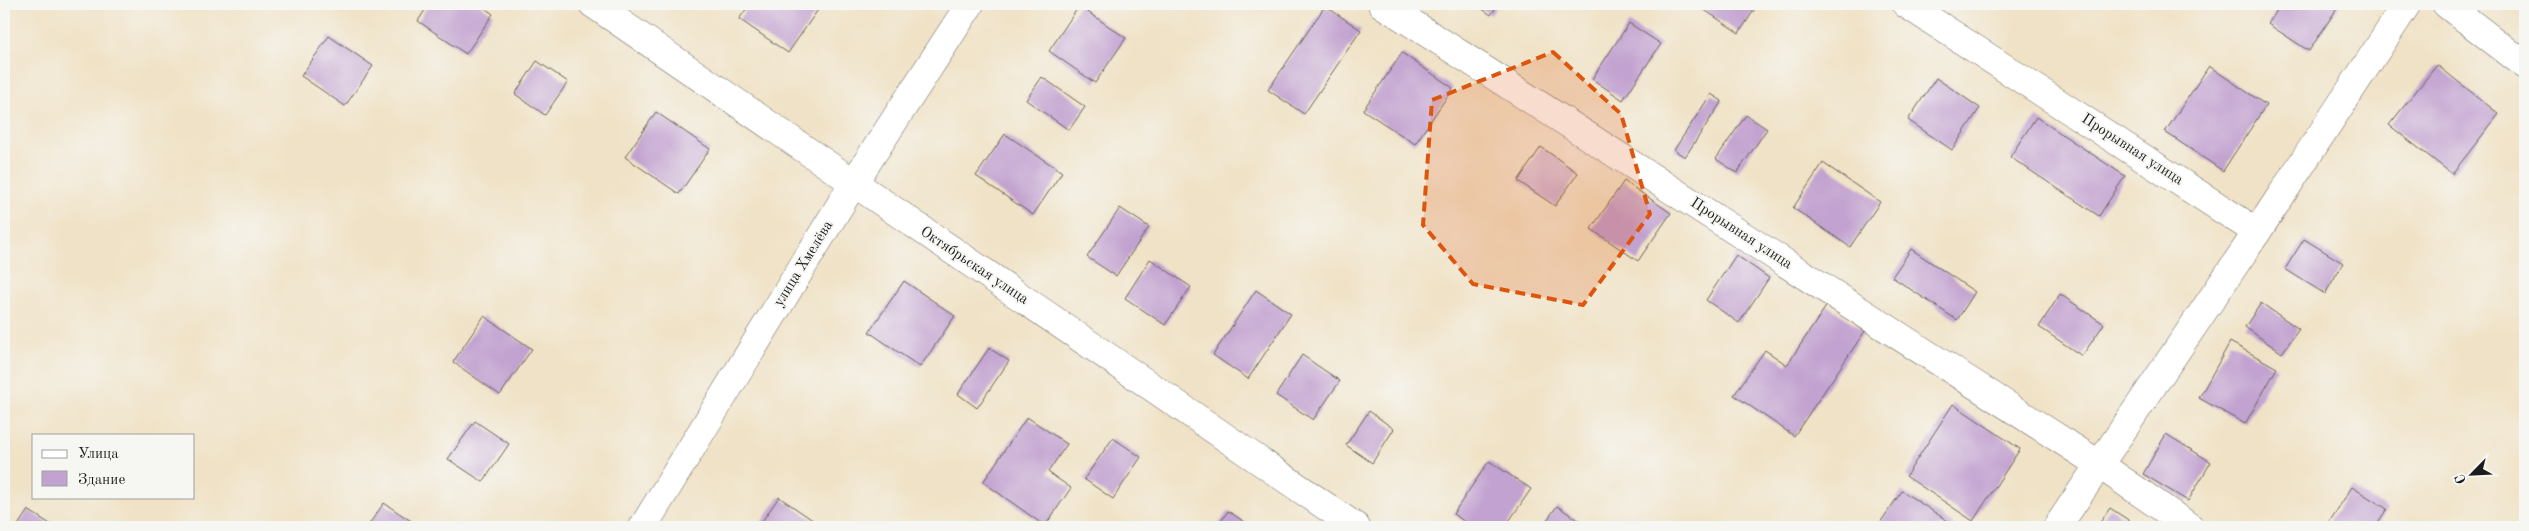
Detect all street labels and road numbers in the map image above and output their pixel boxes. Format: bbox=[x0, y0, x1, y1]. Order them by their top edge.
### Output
street label: Прорывная улица bbox=[2078, 112, 2186, 189]
street label: Прорывная улица bbox=[1687, 196, 1795, 273]
street label: улица Хмелёва bbox=[772, 218, 837, 310]
street label: Октябрьская улица bbox=[917, 224, 1031, 308]

